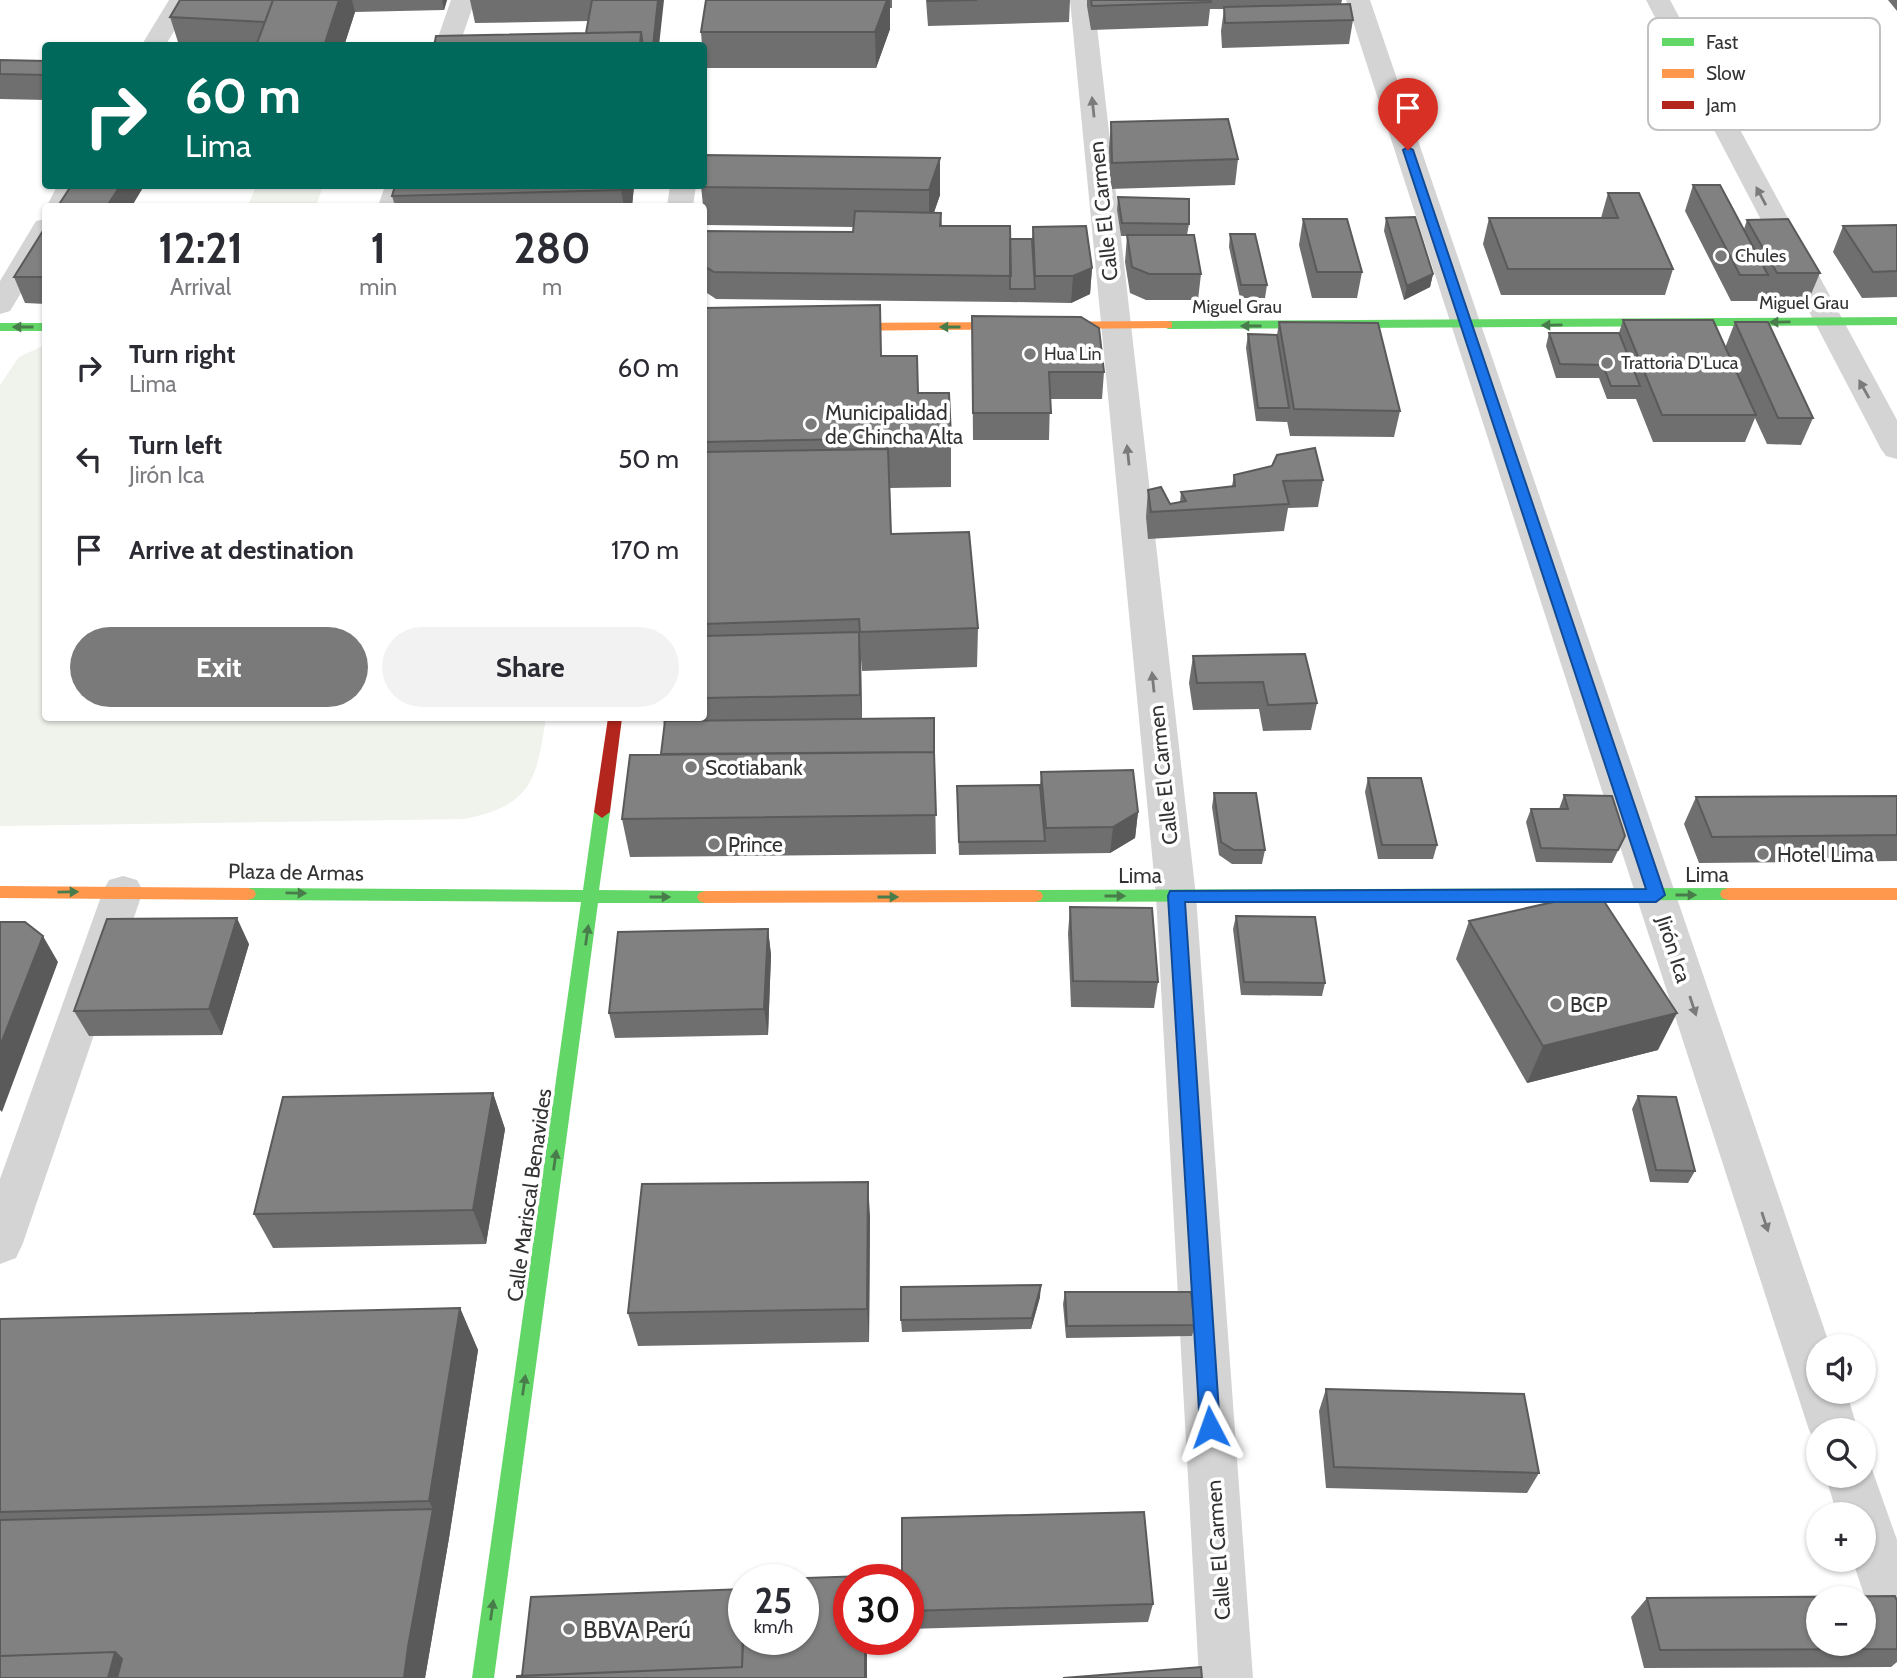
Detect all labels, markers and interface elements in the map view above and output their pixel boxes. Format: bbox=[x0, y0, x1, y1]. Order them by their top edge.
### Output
legend bbox=[1648, 18, 1880, 130]
text: Fast bbox=[1706, 31, 1739, 54]
text: Slow bbox=[1706, 62, 1746, 85]
text: 60 m bbox=[185, 66, 301, 125]
icon: right bbox=[70, 70, 161, 161]
pin bbox=[1378, 78, 1438, 150]
icon: arrive bbox=[1389, 89, 1427, 127]
text: Jam bbox=[1705, 94, 1736, 117]
one-way arrow bbox=[1087, 96, 1098, 118]
text: Lima bbox=[185, 126, 251, 165]
street label: Calle El Carmen bbox=[1083, 140, 1123, 282]
one-way arrow bbox=[1755, 186, 1767, 206]
text: 12:21 bbox=[158, 222, 243, 274]
text: 1 bbox=[371, 222, 386, 274]
text: 280 bbox=[513, 222, 591, 274]
place label: Chules bbox=[1735, 245, 1786, 267]
marker: Chules bbox=[1713, 248, 1729, 264]
text: Arrival bbox=[170, 273, 231, 301]
text: min bbox=[359, 273, 397, 301]
text: m bbox=[542, 273, 562, 301]
street label: Miguel Grau bbox=[1759, 292, 1849, 314]
street label: Miguel Grau bbox=[1192, 296, 1282, 318]
one-way arrow bbox=[1769, 316, 1791, 328]
one-way arrow bbox=[1541, 319, 1563, 331]
one-way arrow bbox=[1240, 320, 1262, 332]
one-way arrow bbox=[12, 321, 34, 333]
one-way arrow bbox=[939, 321, 961, 333]
text: Turn right bbox=[129, 338, 235, 370]
place label: Hua Lin bbox=[1044, 343, 1102, 365]
marker: Hua Lin bbox=[1022, 346, 1038, 362]
icon: right bbox=[70, 349, 108, 387]
text: 60 m bbox=[617, 352, 679, 384]
place label: Trattoria D'Luca bbox=[1621, 352, 1739, 374]
marker: Trattoria D'Luca bbox=[1599, 355, 1615, 371]
text: Lima bbox=[129, 370, 177, 398]
one-way arrow bbox=[1858, 379, 1870, 399]
place label: Municipalidad de Chincha Alta bbox=[825, 400, 963, 449]
marker: Municipalidad de Chincha Alta bbox=[803, 416, 819, 432]
text: Turn left bbox=[129, 429, 222, 461]
icon: left bbox=[70, 440, 108, 478]
text: 50 m bbox=[618, 443, 679, 475]
one-way arrow bbox=[1122, 444, 1133, 466]
text: Jirón Ica bbox=[129, 461, 204, 489]
icon: arrive bbox=[70, 531, 108, 569]
text: Arrive at destination bbox=[129, 534, 354, 566]
text: 170 m bbox=[611, 534, 679, 566]
button: Exit bbox=[70, 627, 368, 707]
button: Share bbox=[382, 627, 679, 707]
one-way arrow bbox=[1147, 670, 1158, 692]
street label: Calle El Carmen bbox=[1143, 704, 1183, 846]
place label: Scotiabank bbox=[705, 755, 803, 780]
marker: Scotiabank bbox=[683, 759, 699, 775]
place label: Prince bbox=[728, 832, 783, 857]
marker: Prince bbox=[706, 836, 722, 852]
place label: Hotel Lima bbox=[1777, 842, 1874, 867]
marker: Hotel Lima bbox=[1755, 846, 1771, 862]
street label: Plaza de Armas bbox=[228, 858, 364, 886]
street label: Lima bbox=[1685, 862, 1729, 887]
street label: Lima bbox=[1118, 863, 1162, 888]
one-way arrow bbox=[57, 886, 79, 897]
one-way arrow bbox=[285, 888, 307, 899]
one-way arrow bbox=[1675, 889, 1697, 901]
one-way arrow bbox=[1105, 890, 1127, 902]
one-way arrow bbox=[650, 891, 672, 903]
one-way arrow bbox=[877, 891, 899, 902]
street label: Jirón Ica bbox=[1651, 912, 1696, 986]
one-way arrow bbox=[582, 923, 593, 945]
place label: BCP bbox=[1570, 992, 1608, 1017]
marker: BCP bbox=[1548, 996, 1564, 1012]
one-way arrow bbox=[1689, 996, 1699, 1017]
street label: Calle Mariscal Benavides bbox=[502, 1087, 556, 1303]
one-way arrow bbox=[550, 1149, 561, 1171]
one-way arrow bbox=[1761, 1212, 1771, 1233]
map controls bbox=[1806, 1334, 1876, 1656]
button: sound bbox=[1806, 1334, 1876, 1404]
one-way arrow bbox=[519, 1374, 530, 1396]
position arrow bbox=[1173, 1390, 1247, 1464]
button: search bbox=[1806, 1418, 1876, 1488]
street label: Calle El Carmen bbox=[1201, 1479, 1235, 1621]
button: + bbox=[1806, 1502, 1876, 1572]
speed limit sign: 30 bbox=[833, 1564, 924, 1655]
text: 25 bbox=[755, 1579, 792, 1622]
button: − bbox=[1806, 1586, 1876, 1656]
one-way arrow bbox=[487, 1599, 498, 1621]
place label: BBVA Perú bbox=[583, 1615, 691, 1644]
text: km/h bbox=[754, 1616, 793, 1638]
marker: BBVA Perú bbox=[561, 1621, 577, 1637]

